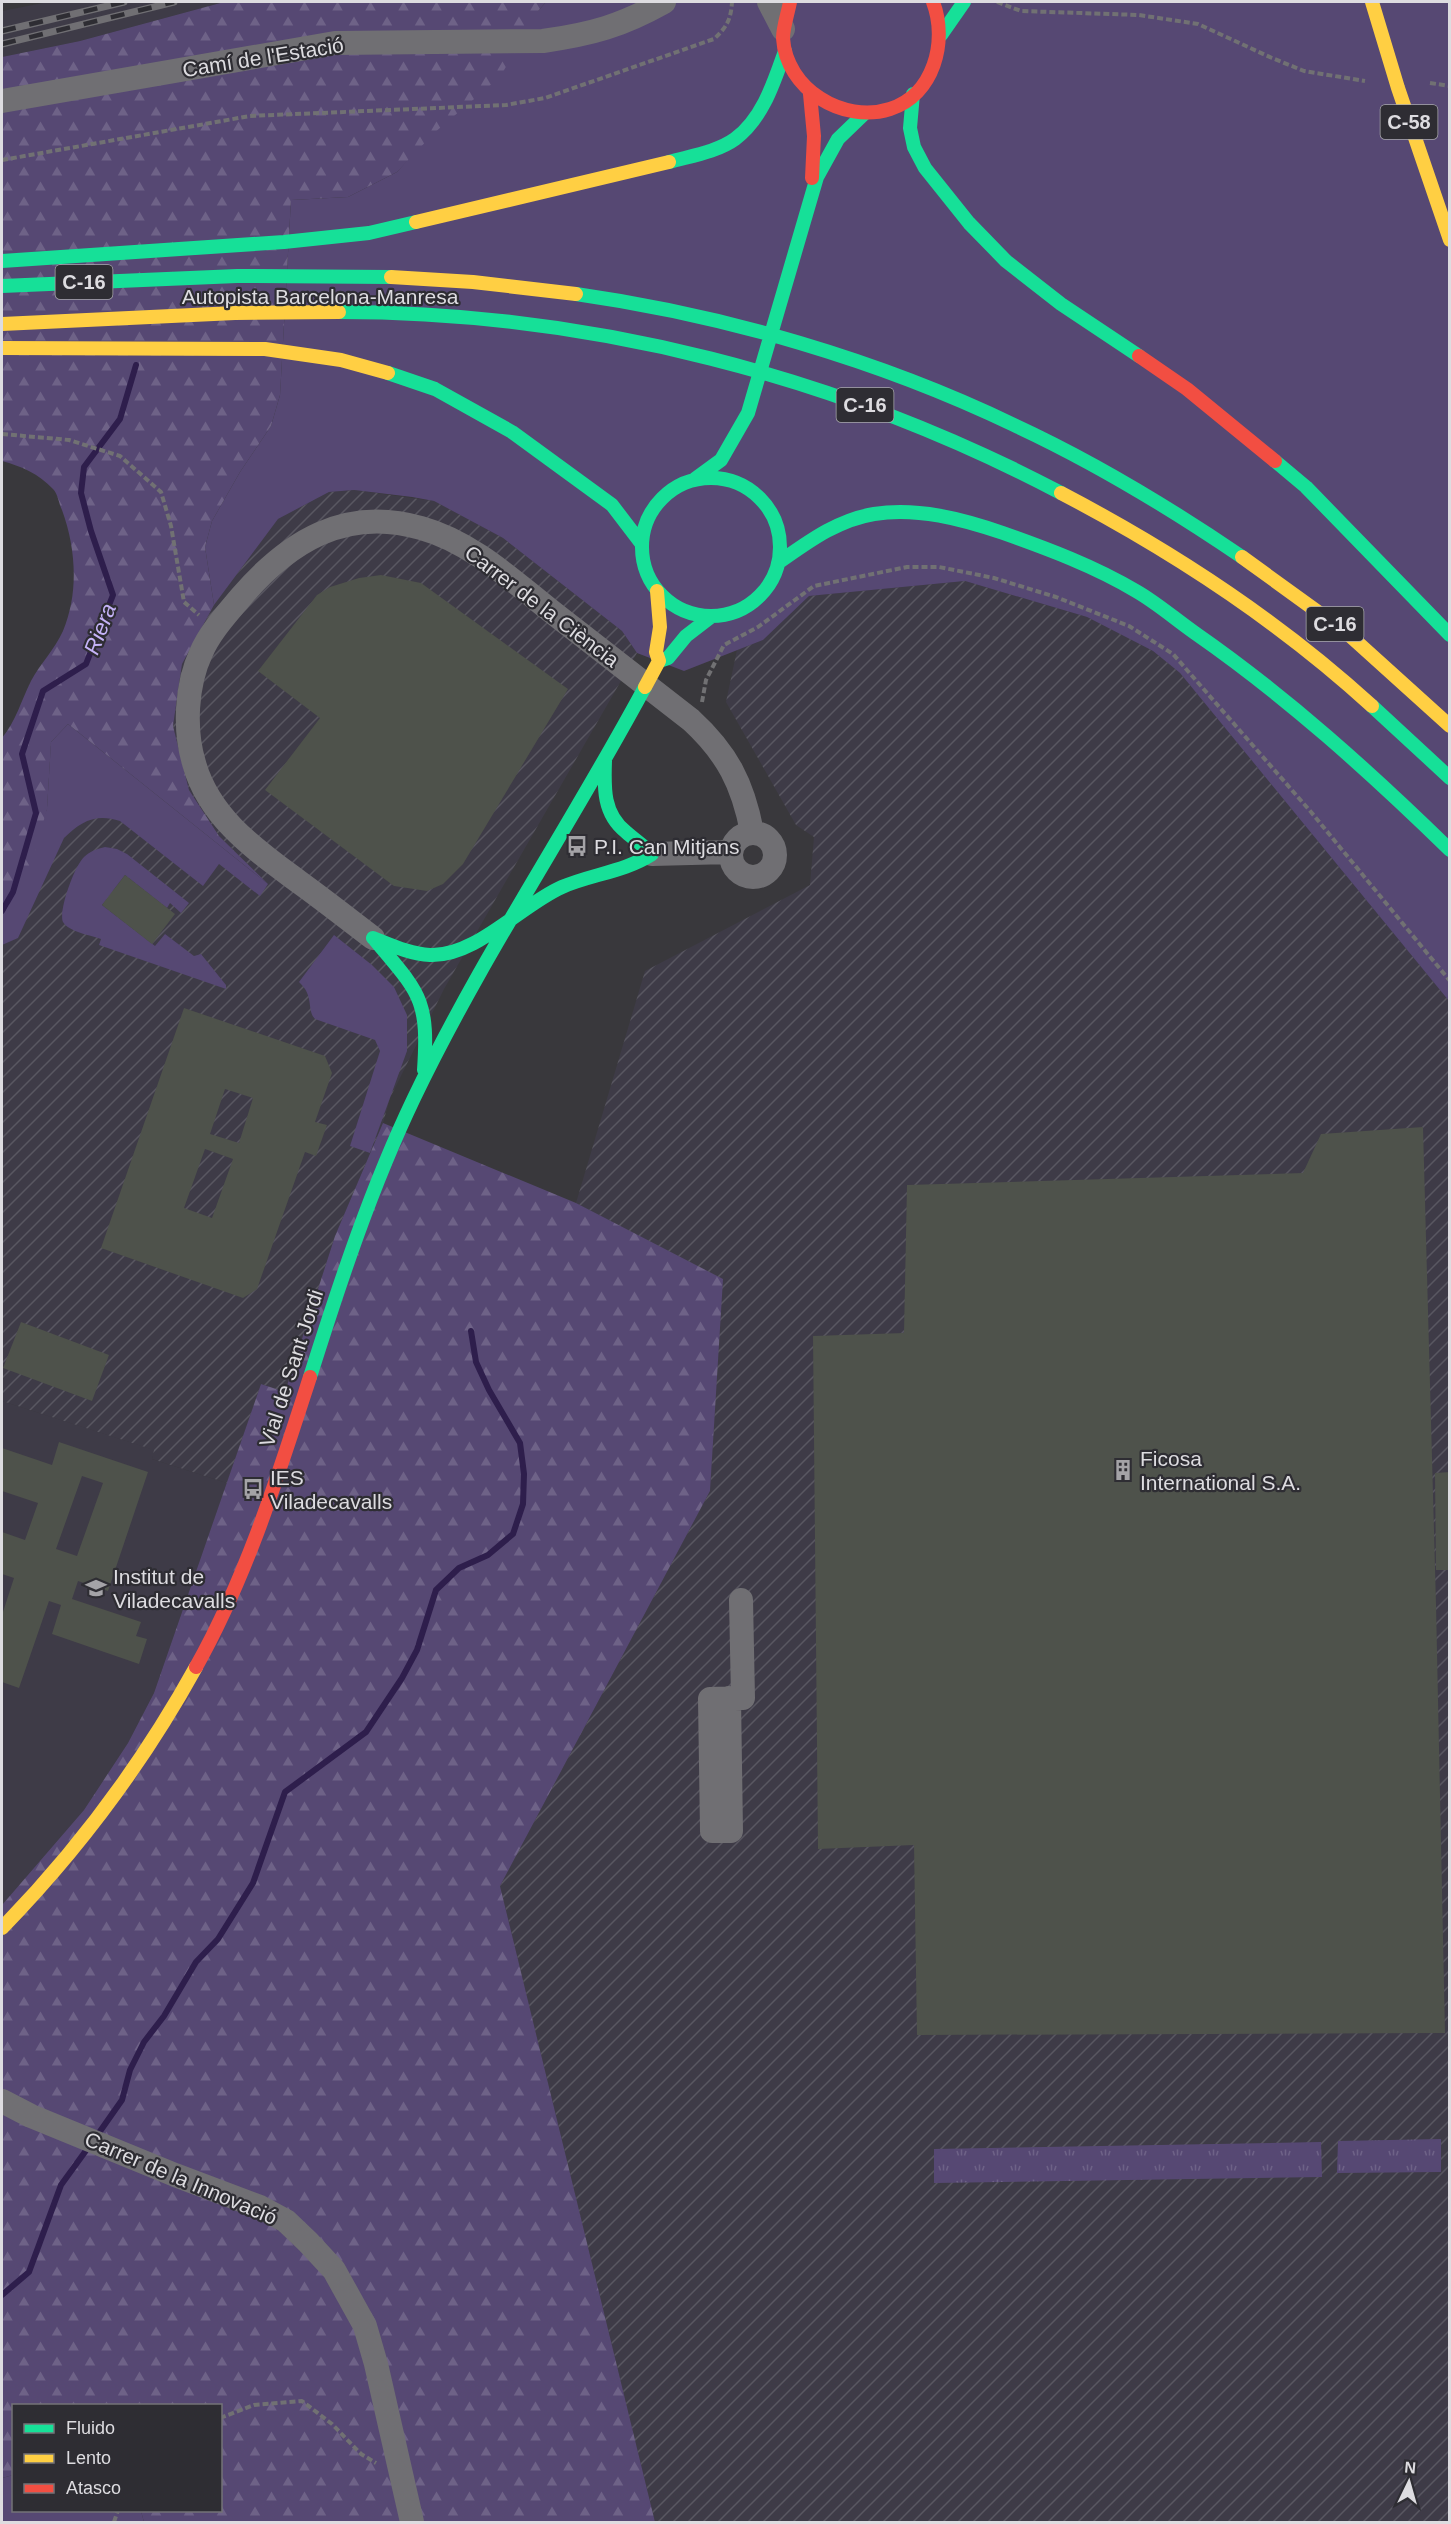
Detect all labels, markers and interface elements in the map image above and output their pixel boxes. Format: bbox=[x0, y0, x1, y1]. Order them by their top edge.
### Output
street label: Camí de l'Estació bbox=[181, 33, 345, 81]
road number: C-58 bbox=[1380, 105, 1438, 139]
road number: C-16 bbox=[56, 265, 112, 299]
street label: Autopista Barcelona-Manresa bbox=[182, 285, 459, 308]
road number: C-16 bbox=[836, 388, 894, 422]
street label: Carrer de la Ciència bbox=[461, 541, 624, 672]
water label: Riera bbox=[79, 600, 121, 658]
road number: C-16 bbox=[1306, 607, 1364, 641]
bus stop icon: P.I. Can Mitjans bbox=[565, 834, 589, 858]
place label: P.I. Can Mitjans bbox=[594, 835, 740, 858]
street label: Vial de Sant Jordi bbox=[255, 1286, 327, 1450]
place label: Ficosa International S.A. bbox=[1140, 1447, 1301, 1494]
building icon: Ficosa International S.A. bbox=[1111, 1458, 1135, 1482]
place label: IES Viladecavalls bbox=[270, 1466, 392, 1513]
bus stop icon: IES Viladecavalls bbox=[241, 1477, 265, 1501]
place label: Institut de Viladecavalls bbox=[113, 1565, 235, 1612]
school or university icon: Institut de Viladecavalls bbox=[84, 1576, 108, 1600]
street label: Carrer de la Innovació bbox=[81, 2127, 281, 2229]
legend bbox=[12, 2404, 222, 2512]
text: Fluido bbox=[66, 2418, 115, 2438]
text: Lento bbox=[66, 2448, 111, 2468]
north arrow bbox=[1379, 2452, 1439, 2512]
text: N bbox=[1404, 2459, 1417, 2477]
text: Atasco bbox=[66, 2478, 121, 2498]

